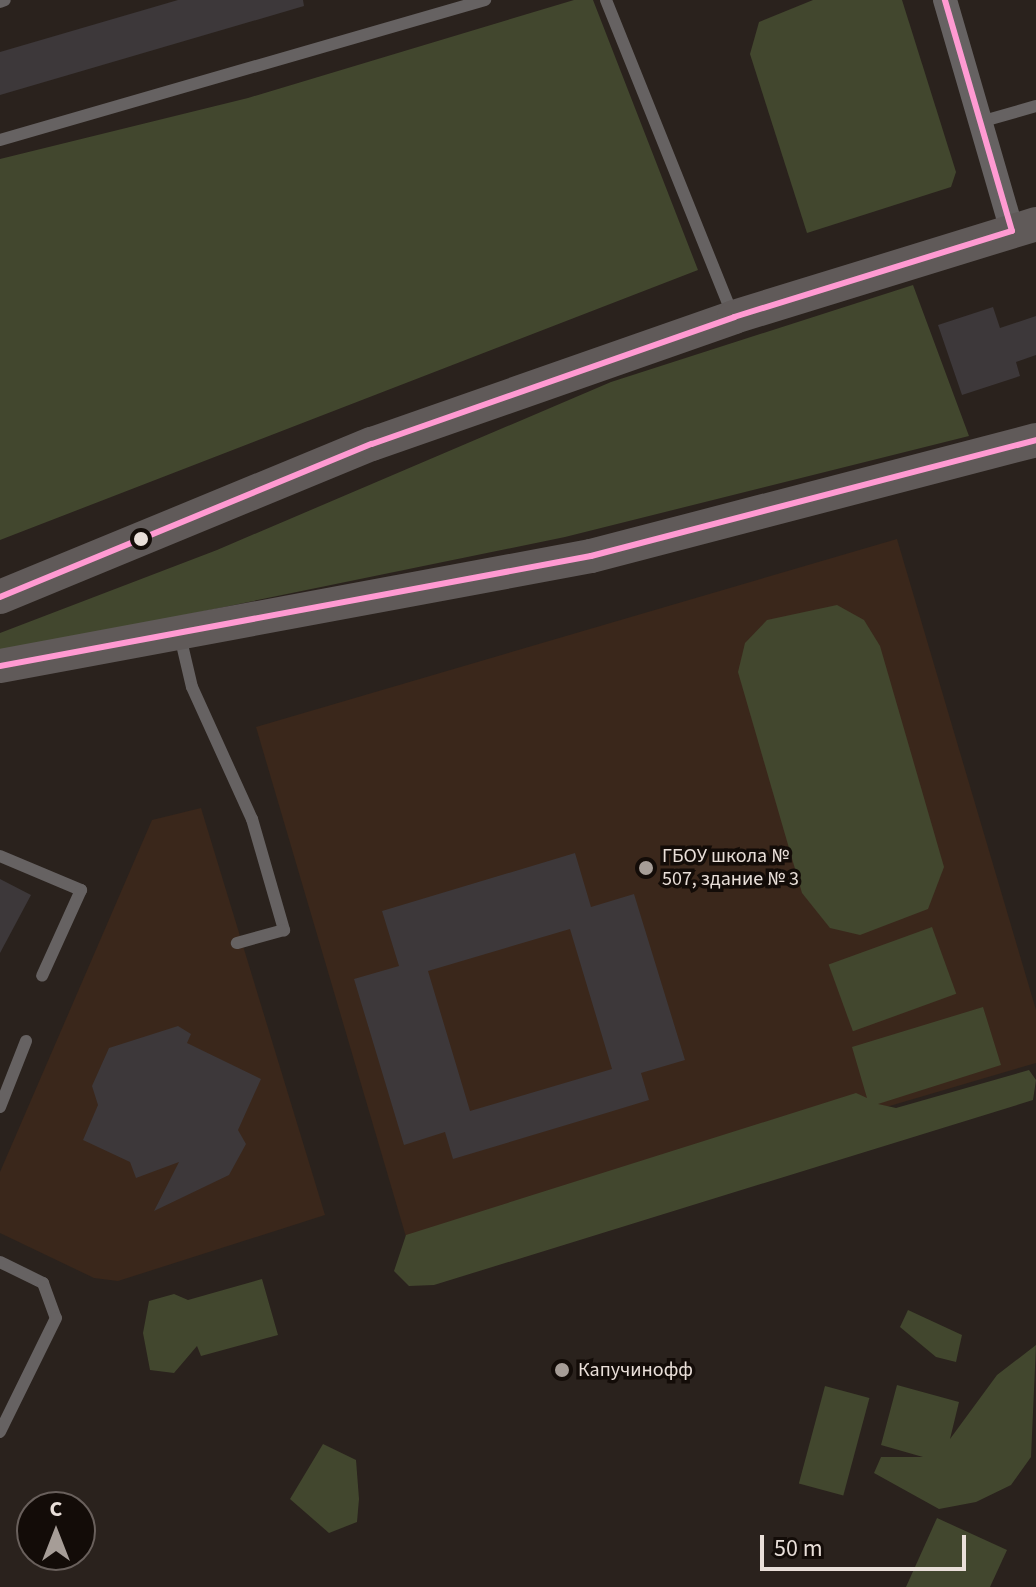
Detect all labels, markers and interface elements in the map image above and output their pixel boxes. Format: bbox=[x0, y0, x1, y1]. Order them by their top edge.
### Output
unlabelled marker bbox=[133, 531, 149, 547]
place label: ГБОУ школа № 507, здание № 3 bbox=[662, 844, 799, 891]
marker: ГБОУ школа № 507, здание № 3 bbox=[637, 859, 655, 877]
place label: Капучинофф bbox=[578, 1358, 693, 1382]
marker: Капучинофф bbox=[553, 1361, 571, 1379]
north arrow bbox=[16, 1491, 96, 1571]
text: С bbox=[50, 1493, 62, 1525]
scale bar bbox=[764, 1519, 970, 1569]
text: 50 m bbox=[774, 1531, 823, 1566]

